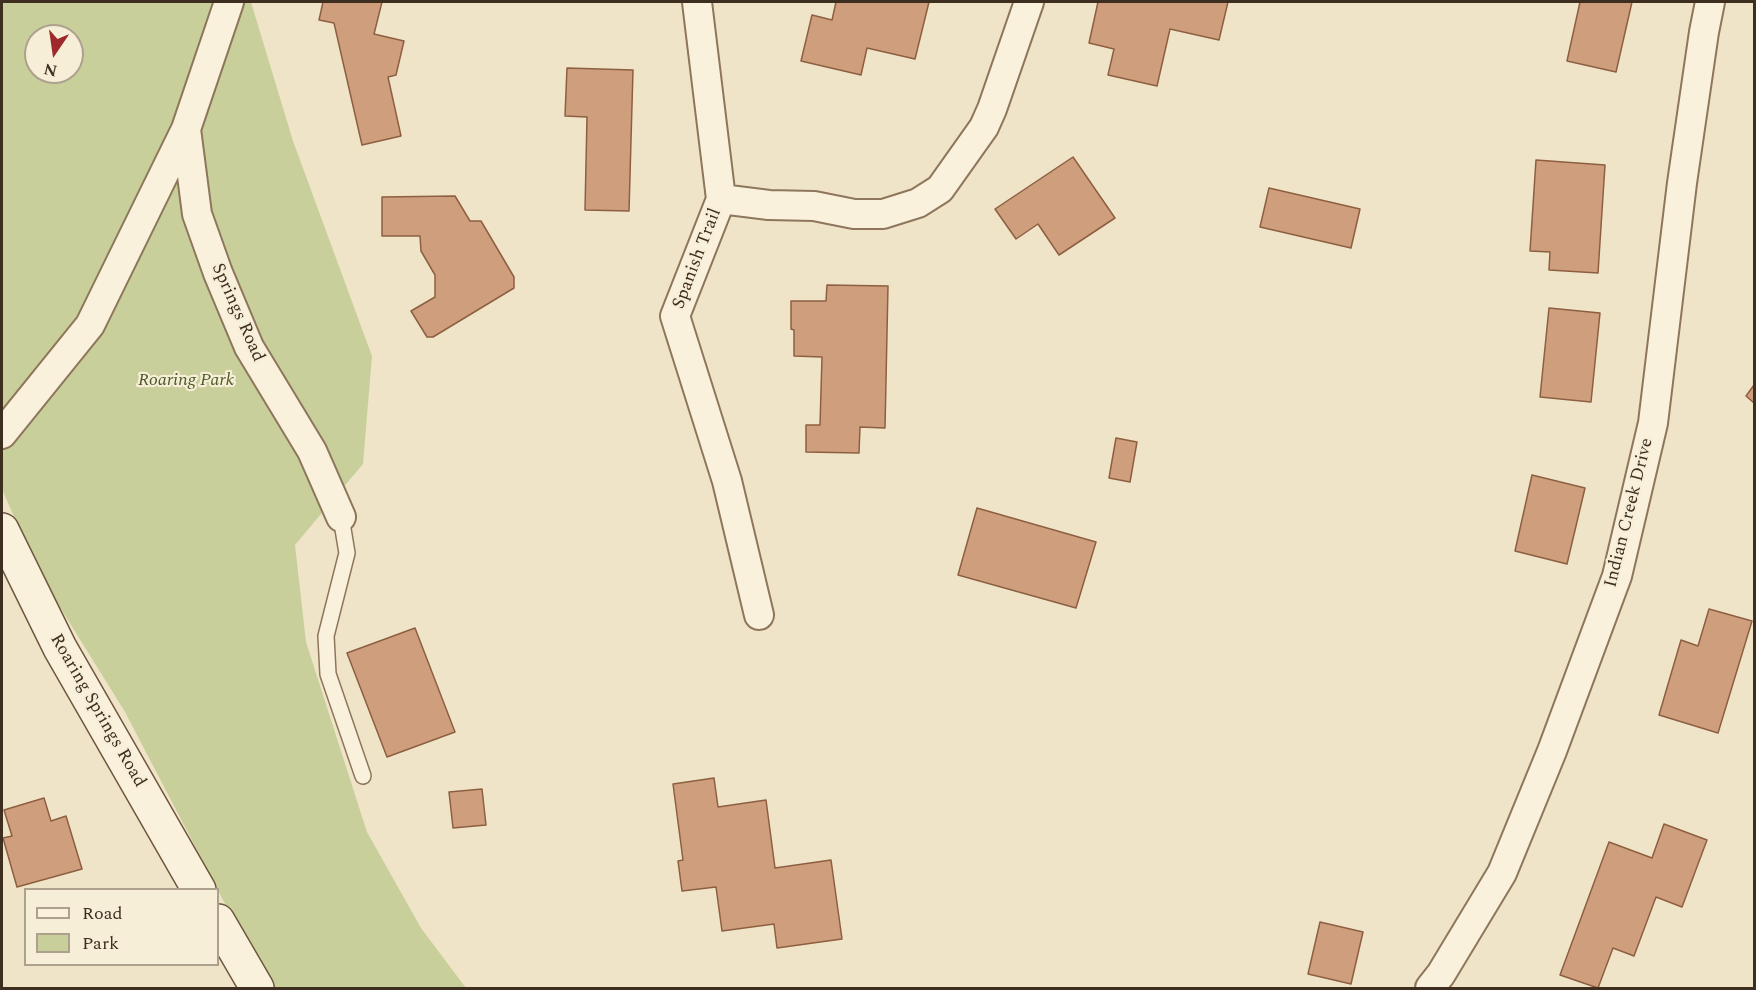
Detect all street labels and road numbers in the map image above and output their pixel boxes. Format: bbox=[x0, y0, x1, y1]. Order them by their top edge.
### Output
street label: Spanish Trail bbox=[669, 206, 727, 312]
street label: Springs Road bbox=[206, 260, 268, 366]
street label: Indian Creek Drive bbox=[1601, 436, 1659, 590]
street label: Roaring Springs Road bbox=[44, 631, 150, 791]

